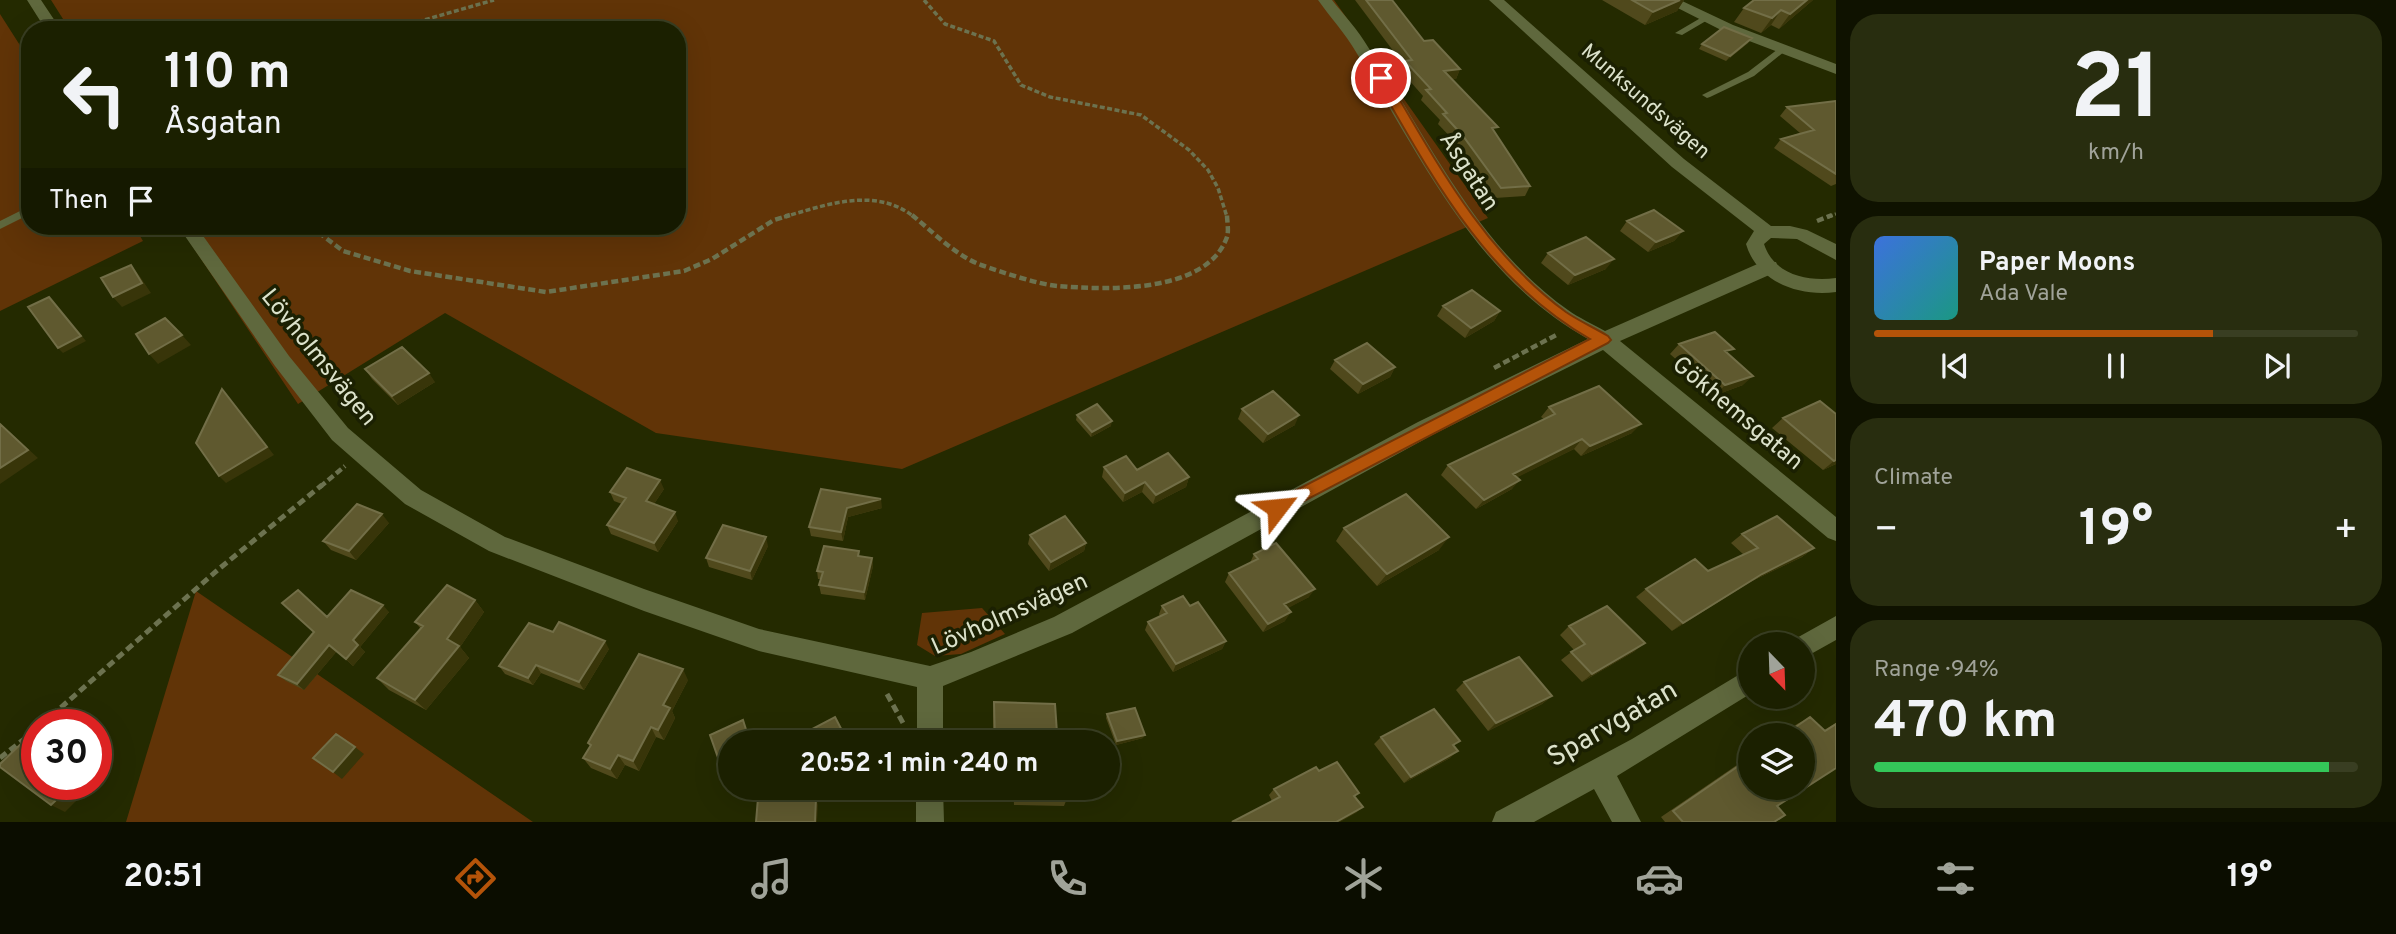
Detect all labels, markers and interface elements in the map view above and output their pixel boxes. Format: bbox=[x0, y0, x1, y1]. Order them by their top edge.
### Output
text: 21 bbox=[2070, 36, 2162, 151]
street label: Munksundsvägen bbox=[1575, 38, 1715, 166]
text: 110 m bbox=[164, 44, 291, 106]
pin bbox=[1351, 48, 1411, 108]
icon: left bbox=[49, 49, 140, 140]
icon: arrive bbox=[1362, 59, 1400, 97]
text: Åsgatan bbox=[164, 105, 282, 145]
street label: Åsgatan bbox=[1431, 126, 1505, 217]
text: km/h bbox=[2088, 139, 2144, 168]
icon: arrive bbox=[122, 182, 160, 220]
text: Then bbox=[49, 185, 108, 218]
text: Paper Moons bbox=[1979, 247, 2135, 280]
text: Ada Vale bbox=[1979, 280, 2068, 309]
street label: Lövholmsvägen bbox=[253, 283, 383, 433]
icon: previous bbox=[1936, 347, 1974, 385]
icon: pause bbox=[2097, 347, 2135, 385]
icon: next bbox=[2258, 347, 2296, 385]
street label: Gökhemsgatan bbox=[1665, 350, 1809, 478]
text: Climate bbox=[1874, 464, 1953, 493]
position arrow bbox=[1240, 471, 1314, 545]
text: 19° bbox=[2079, 498, 2153, 564]
text: − bbox=[1874, 507, 1899, 556]
text: + bbox=[2333, 507, 2358, 556]
street label: Lövholmsvägen bbox=[927, 567, 1093, 663]
north arrow bbox=[1738, 632, 1815, 709]
map controls bbox=[1738, 632, 1815, 800]
text: Range · 94% bbox=[1874, 656, 1999, 685]
street label: Sparvgatan bbox=[1541, 673, 1685, 777]
text: 470 km bbox=[1874, 690, 2057, 756]
speed limit sign: 30 bbox=[21, 709, 112, 800]
button: layers bbox=[1738, 723, 1815, 800]
text: 20:52 · 1 min · 240 m bbox=[800, 748, 1038, 781]
icon: directions bbox=[451, 854, 500, 903]
icon: music bbox=[747, 854, 796, 903]
icon: phone bbox=[1043, 854, 1092, 903]
icon: climate bbox=[1339, 854, 1388, 903]
icon: car bbox=[1635, 854, 1684, 903]
icon: filters bbox=[1931, 854, 1980, 903]
text: 20:51 bbox=[123, 858, 204, 898]
text: 19° bbox=[2227, 858, 2272, 898]

